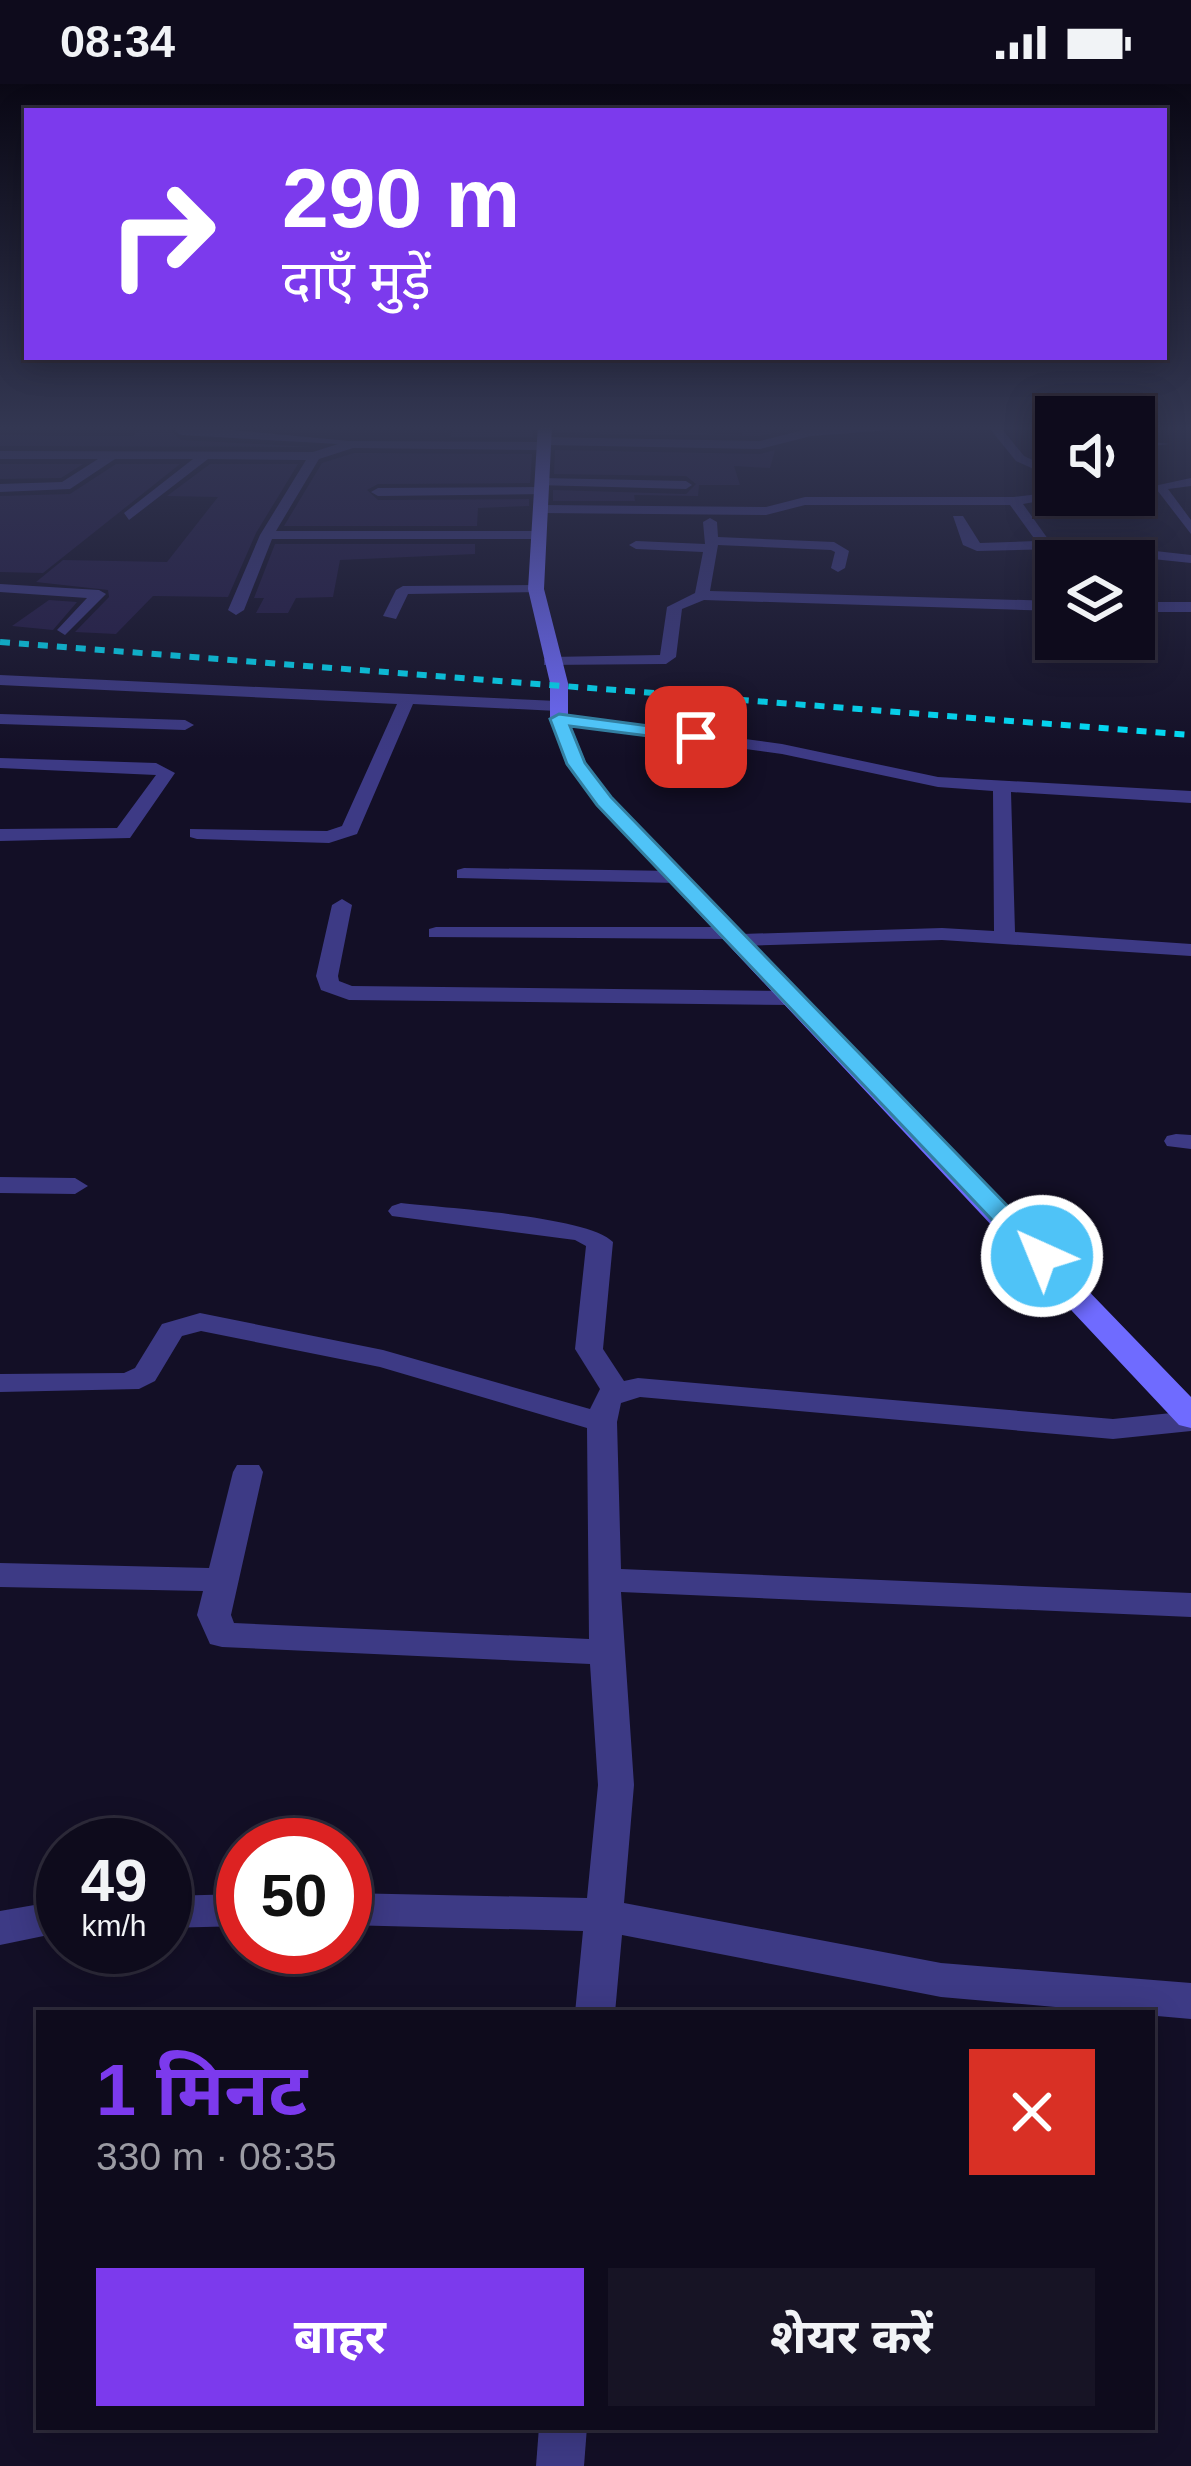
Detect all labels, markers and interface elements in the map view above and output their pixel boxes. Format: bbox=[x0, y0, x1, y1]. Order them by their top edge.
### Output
text: 08:34 bbox=[60, 16, 175, 67]
text: 290 m bbox=[282, 151, 520, 245]
icon: right bbox=[84, 156, 240, 312]
text: दाएँ मुड़ें bbox=[282, 250, 431, 310]
map controls bbox=[1035, 396, 1155, 660]
button: sound bbox=[1035, 396, 1155, 516]
button: layers bbox=[1035, 540, 1155, 660]
pin bbox=[645, 686, 747, 788]
icon: arrive bbox=[663, 704, 729, 770]
position arrow bbox=[979, 1193, 1105, 1319]
speed limit sign: 50 bbox=[216, 1818, 372, 1974]
text: 49 bbox=[81, 1847, 147, 1914]
text: km/h bbox=[81, 1909, 147, 1942]
button: close bbox=[969, 2049, 1095, 2175]
text: 1 मिनट bbox=[96, 2050, 307, 2130]
text: 330 m · 08:35 bbox=[96, 2135, 337, 2178]
button: बाहर bbox=[96, 2268, 584, 2406]
button: शेयर करें bbox=[608, 2268, 1095, 2406]

